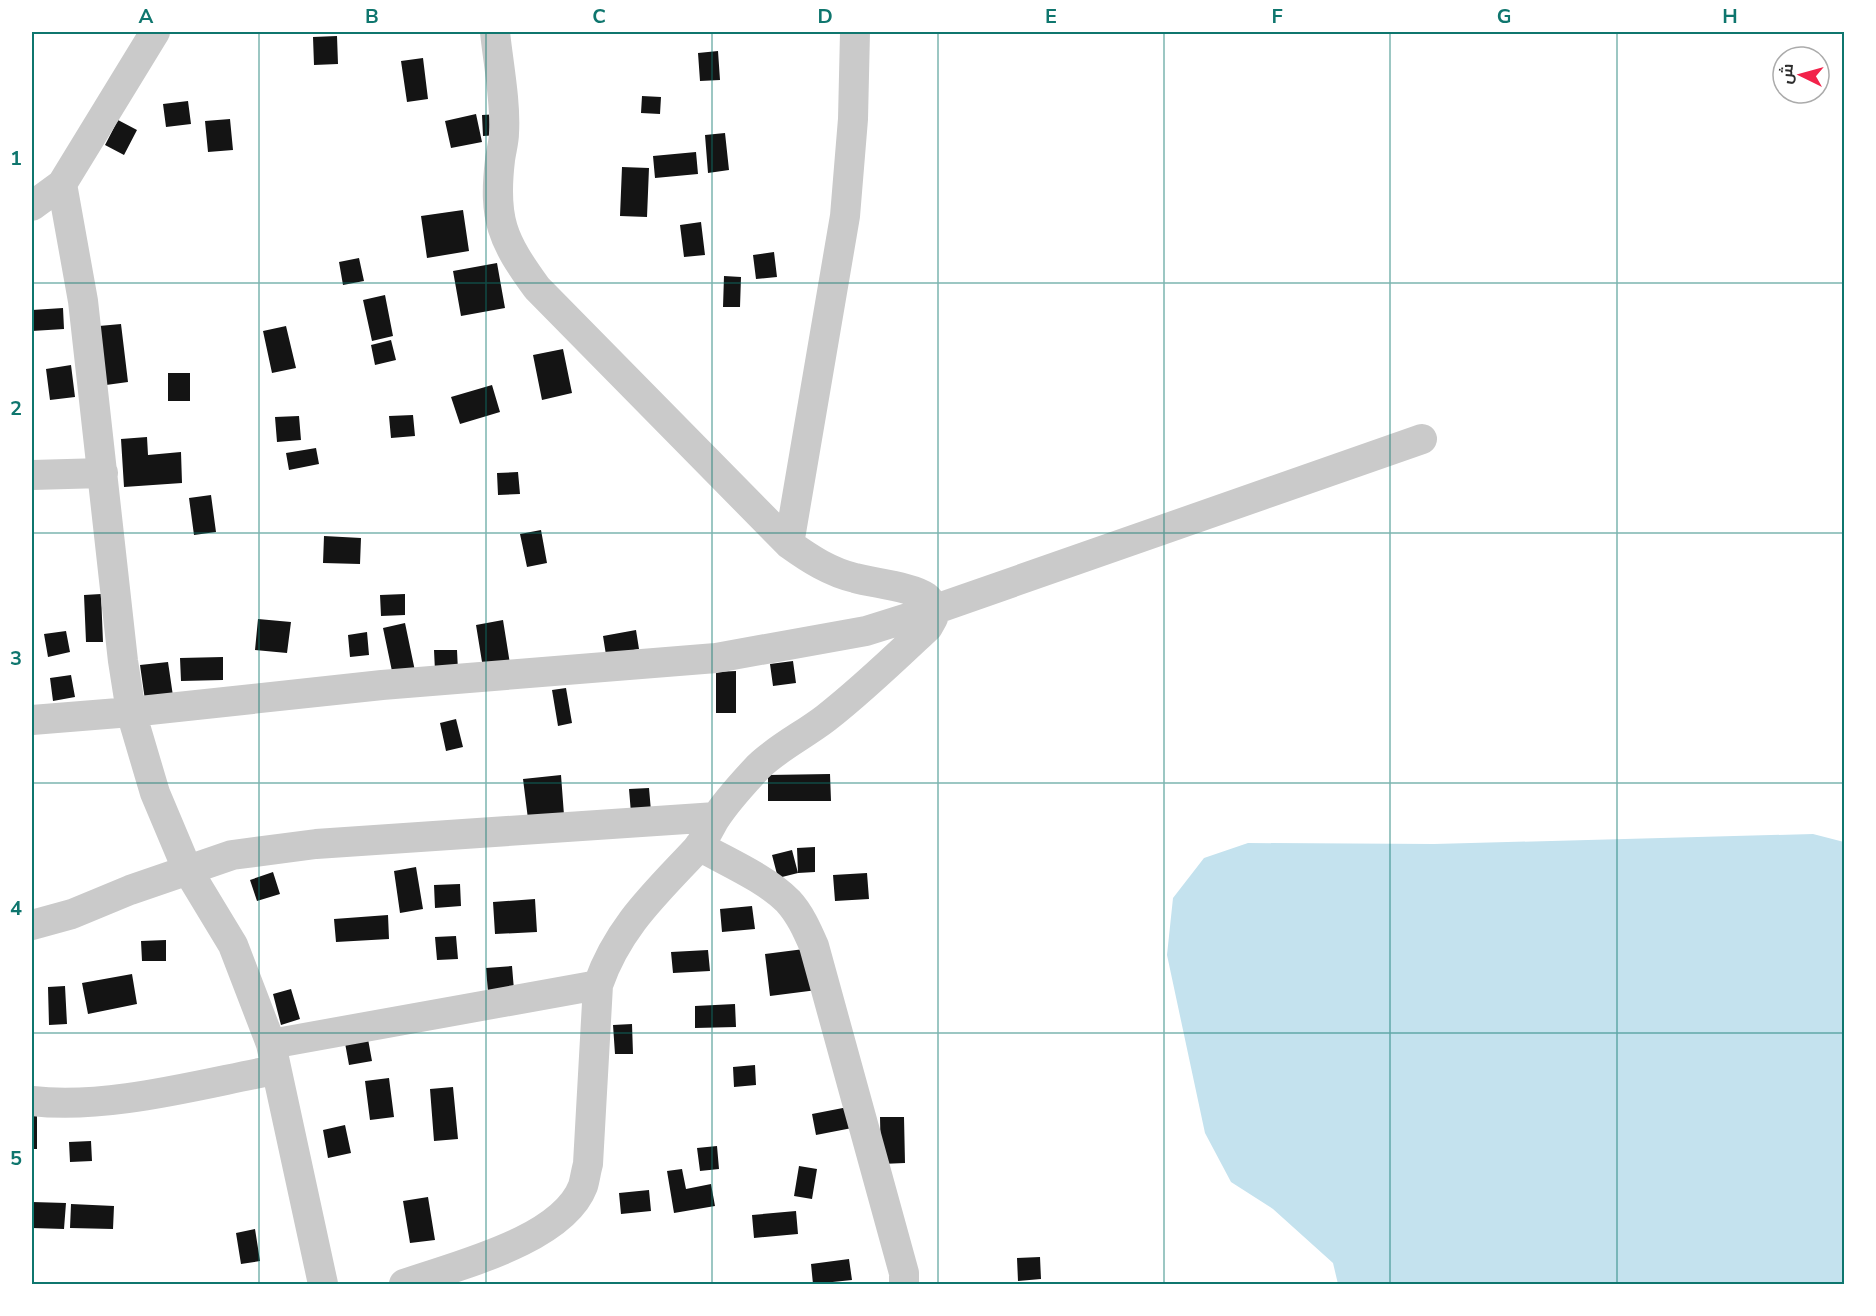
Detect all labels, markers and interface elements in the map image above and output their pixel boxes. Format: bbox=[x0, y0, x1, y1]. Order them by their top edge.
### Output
text: A bbox=[139, 3, 154, 30]
text: B bbox=[365, 3, 379, 30]
text: C bbox=[592, 3, 606, 30]
text: D bbox=[817, 3, 833, 30]
text: E bbox=[1045, 3, 1057, 30]
text: F bbox=[1271, 3, 1283, 30]
text: G bbox=[1497, 3, 1511, 30]
text: H bbox=[1722, 3, 1738, 30]
north arrow bbox=[1771, 45, 1831, 105]
text: ش bbox=[1775, 63, 1799, 85]
text: 1 bbox=[10, 145, 22, 172]
text: 2 bbox=[10, 395, 22, 422]
text: 3 bbox=[10, 645, 22, 672]
text: 4 bbox=[10, 895, 22, 922]
text: 5 bbox=[10, 1145, 22, 1172]

